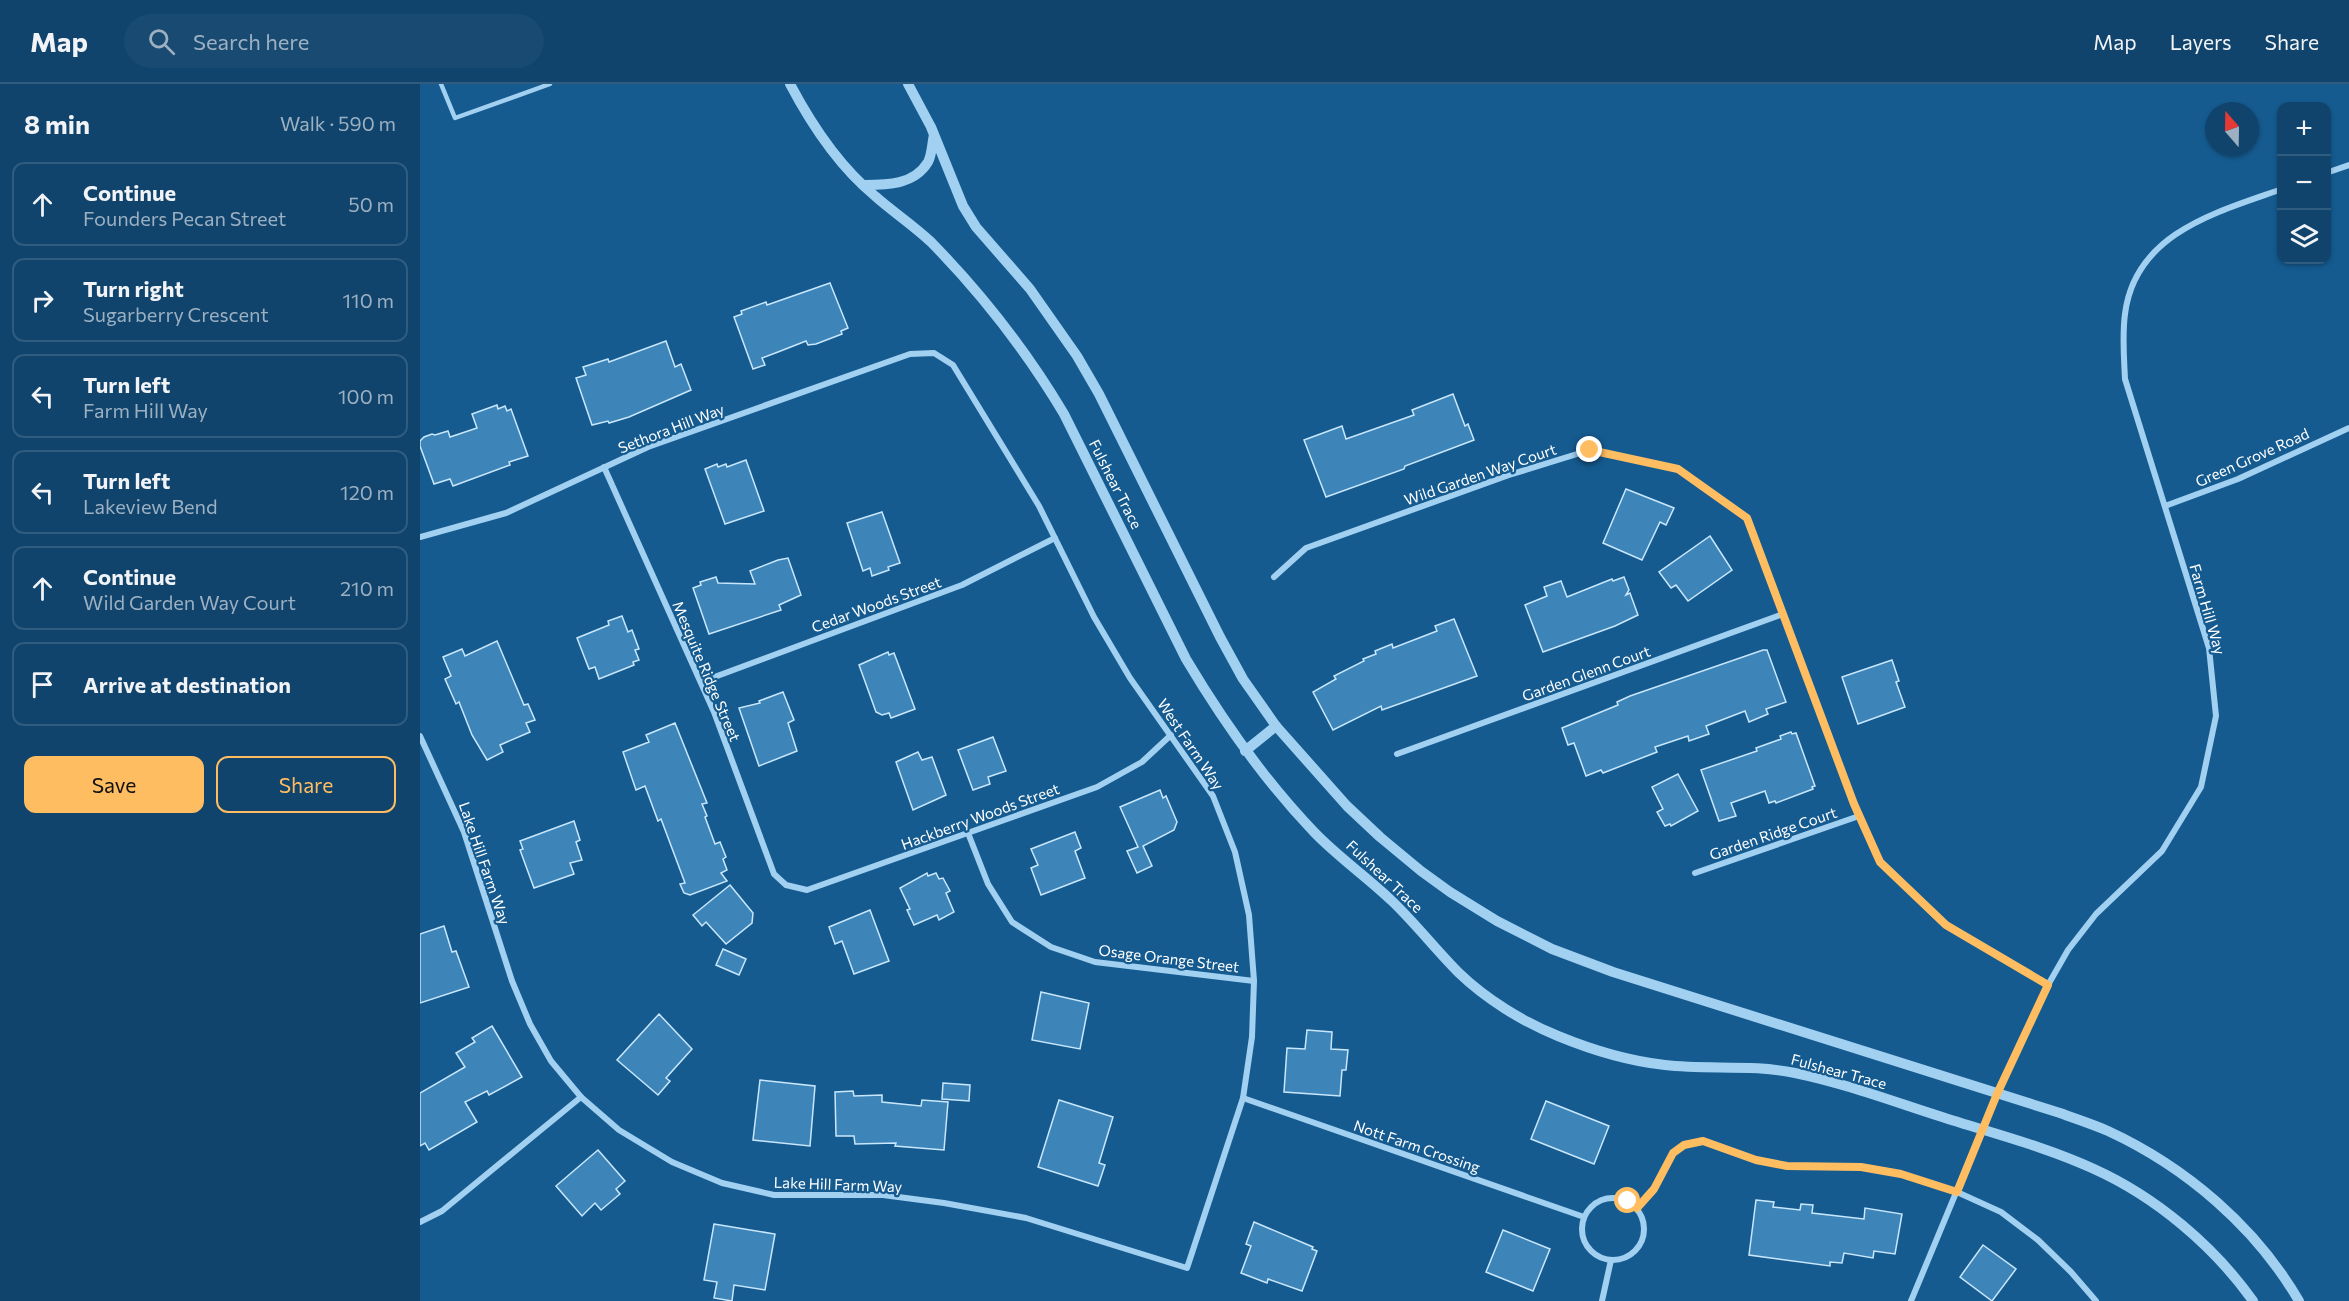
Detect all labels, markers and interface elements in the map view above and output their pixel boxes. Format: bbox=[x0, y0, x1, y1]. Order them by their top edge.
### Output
search box bbox=[124, 14, 544, 68]
text: Map bbox=[30, 24, 88, 58]
icon: search bbox=[145, 25, 178, 58]
text: Search here bbox=[193, 28, 309, 55]
text: Map bbox=[2093, 29, 2137, 54]
text: Layers bbox=[2170, 29, 2232, 54]
text: Share bbox=[2265, 29, 2319, 54]
north arrow bbox=[2205, 102, 2259, 156]
map controls bbox=[2277, 102, 2331, 264]
button: + bbox=[2277, 102, 2331, 156]
text: 8 min bbox=[24, 108, 90, 139]
text: Walk · 590 m bbox=[280, 111, 396, 135]
button: − bbox=[2277, 156, 2331, 210]
text: Continue bbox=[83, 179, 176, 206]
icon: ahead bbox=[26, 188, 59, 221]
text: 50 m bbox=[348, 192, 394, 216]
text: Founders Pecan Street bbox=[83, 206, 286, 230]
button: layers bbox=[2277, 210, 2331, 264]
text: Turn right bbox=[83, 275, 184, 302]
icon: right bbox=[26, 284, 59, 317]
text: 110 m bbox=[343, 288, 394, 312]
text: Sugarberry Crescent bbox=[83, 302, 269, 326]
text: Turn left bbox=[83, 371, 170, 398]
icon: left bbox=[26, 380, 59, 413]
text: 100 m bbox=[338, 384, 394, 408]
text: Farm Hill Way bbox=[83, 398, 208, 422]
street label: Sethora Hill Way bbox=[615, 399, 727, 457]
street label: Green Grove Road bbox=[2192, 424, 2312, 490]
street label: Fulshear Trace bbox=[1086, 436, 1146, 532]
route end bbox=[1576, 436, 1602, 462]
street label: Wild Garden Way Court bbox=[1402, 439, 1558, 509]
text: Turn left bbox=[83, 467, 170, 494]
icon: left bbox=[26, 476, 59, 509]
text: 120 m bbox=[340, 480, 394, 504]
text: Lakeview Bend bbox=[83, 494, 218, 518]
street label: Farm Hill Way bbox=[2186, 562, 2230, 657]
text: Continue bbox=[83, 563, 176, 590]
icon: ahead bbox=[26, 572, 59, 605]
street label: Cedar Woods Street bbox=[809, 572, 943, 636]
text: 210 m bbox=[340, 576, 394, 600]
text: Wild Garden Way Court bbox=[83, 590, 296, 614]
street label: Mesquite Ridge Street bbox=[669, 598, 745, 744]
street label: Garden Glenn Court bbox=[1519, 641, 1653, 705]
icon: arrive bbox=[26, 668, 59, 701]
text: Arrive at destination bbox=[83, 671, 291, 698]
street label: West Farm Way bbox=[1154, 695, 1228, 793]
button: Save bbox=[24, 756, 204, 813]
button: Share bbox=[216, 756, 396, 813]
street label: Hackberry Woods Street bbox=[898, 779, 1062, 853]
street label: Lake Hill Farm Way bbox=[456, 799, 515, 927]
street label: Garden Ridge Court bbox=[1707, 803, 1839, 863]
street label: Fulshear Trace bbox=[1343, 836, 1427, 916]
street label: Osage Orange Street bbox=[1098, 940, 1240, 976]
street label: Fulshear Trace bbox=[1789, 1050, 1889, 1092]
street label: Nott Farm Crossing bbox=[1351, 1116, 1483, 1176]
street label: Lake Hill Farm Way bbox=[773, 1173, 903, 1195]
route start bbox=[1614, 1187, 1640, 1213]

